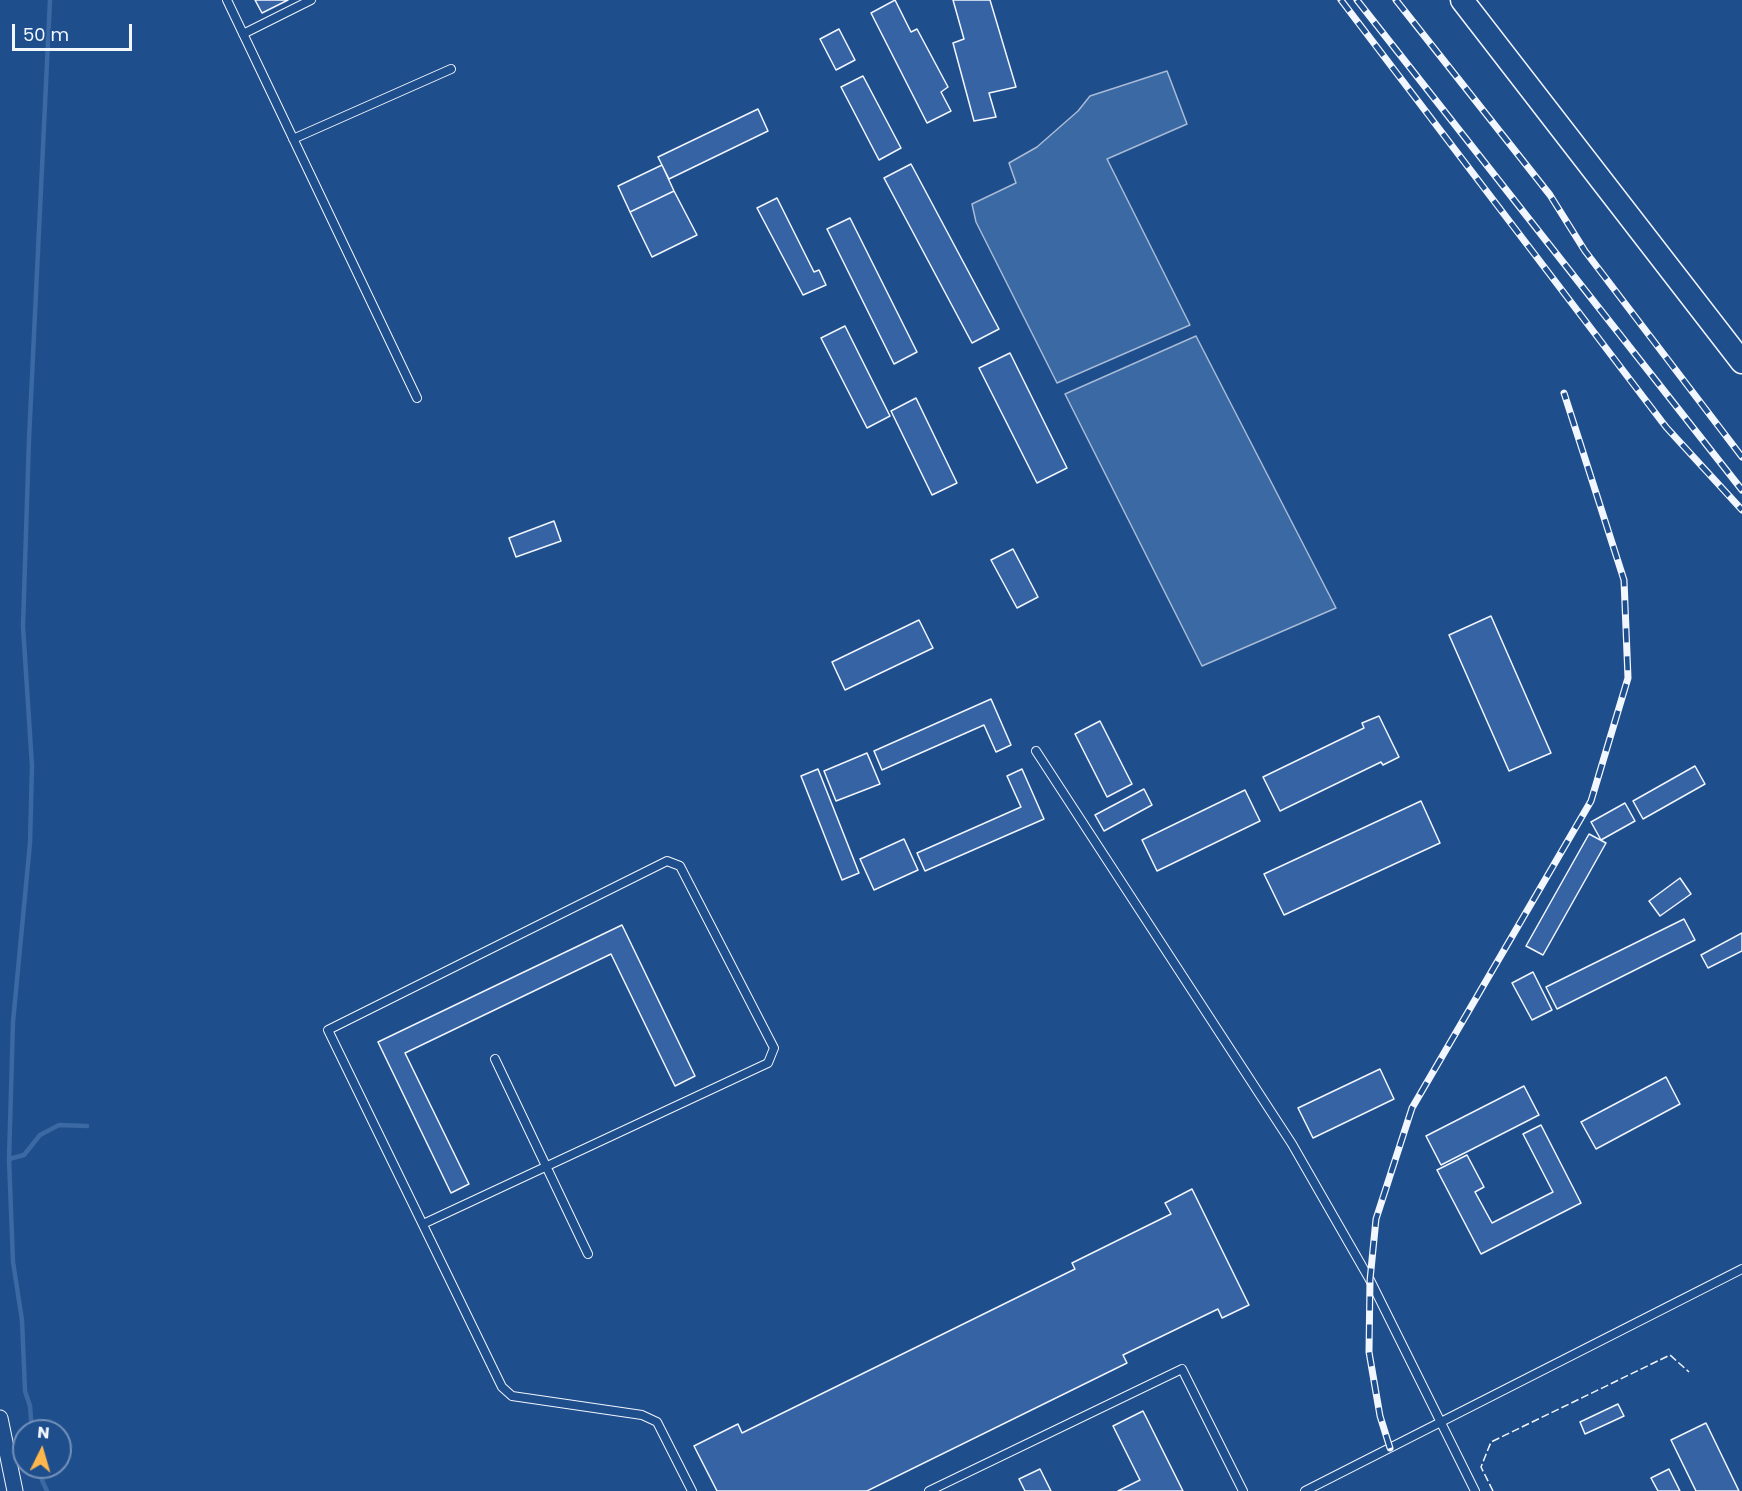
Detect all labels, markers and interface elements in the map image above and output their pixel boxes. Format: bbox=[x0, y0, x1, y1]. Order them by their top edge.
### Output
scale bar bbox=[15, 12, 135, 50]
text: 50 m bbox=[23, 22, 69, 47]
north arrow bbox=[12, 1419, 72, 1479]
text: N bbox=[36, 1421, 50, 1445]

